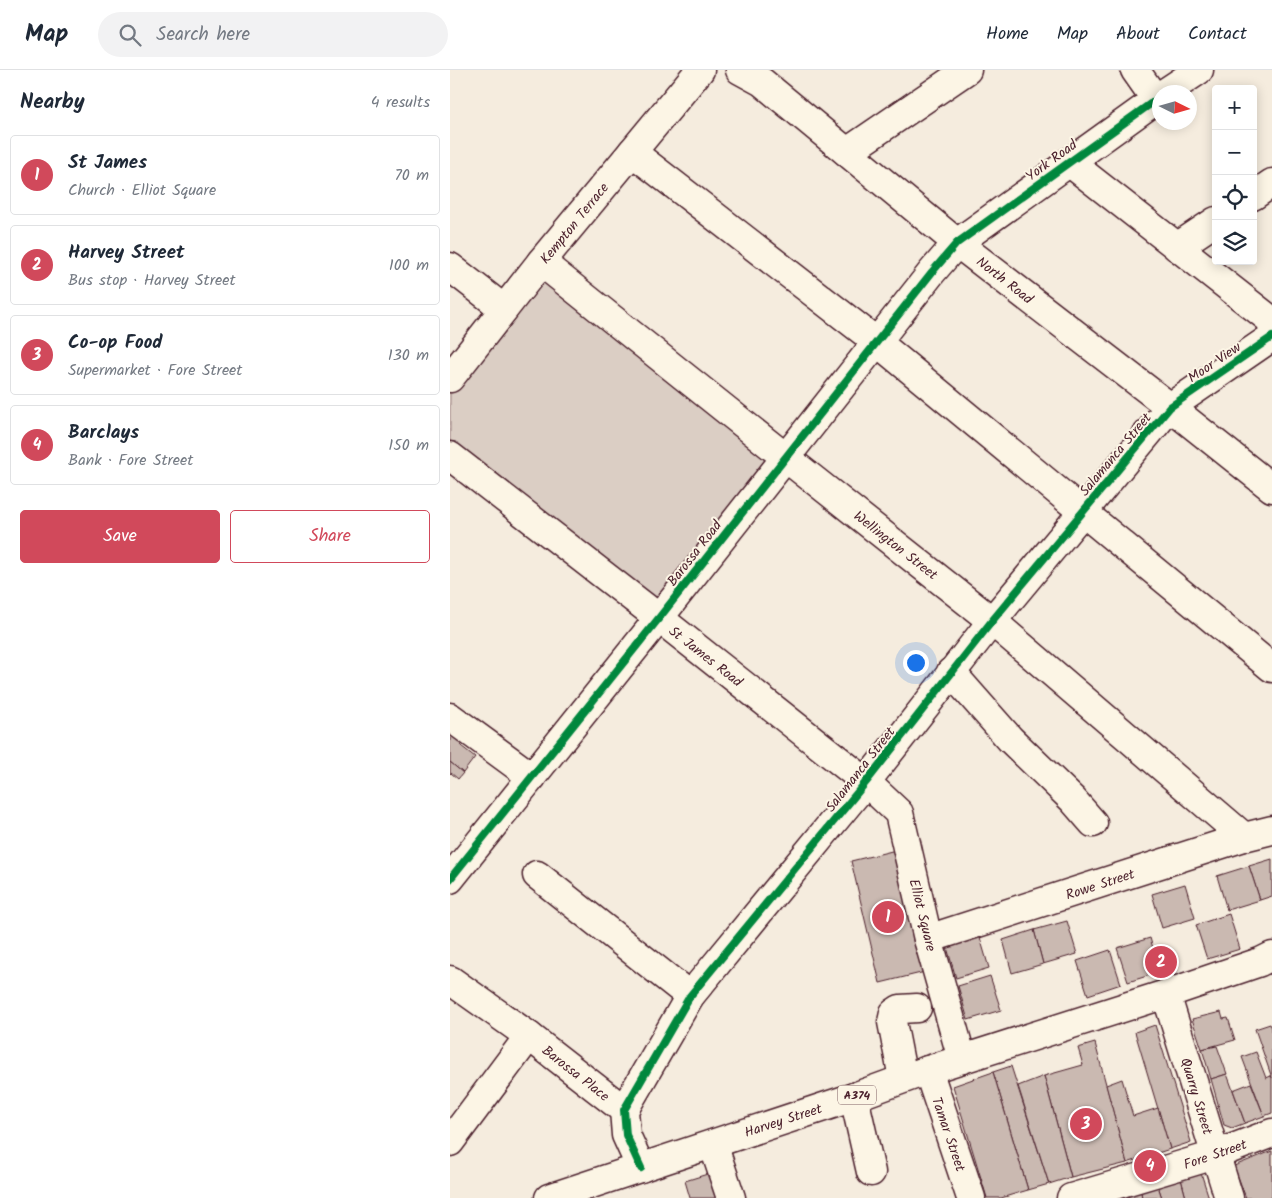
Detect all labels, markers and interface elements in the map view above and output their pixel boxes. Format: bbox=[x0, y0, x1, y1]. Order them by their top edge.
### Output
search box bbox=[98, 12, 448, 57]
text: Map bbox=[25, 15, 68, 54]
text: Search here bbox=[156, 20, 250, 50]
text: Home bbox=[986, 20, 1029, 49]
text: Map bbox=[1057, 20, 1088, 49]
text: About bbox=[1116, 20, 1160, 49]
text: Contact bbox=[1188, 20, 1247, 49]
icon: search bbox=[116, 21, 144, 49]
north arrow bbox=[1152, 85, 1197, 130]
map controls bbox=[1212, 85, 1257, 265]
button: + bbox=[1212, 85, 1257, 130]
text: Nearby bbox=[20, 86, 85, 119]
text: 4 results bbox=[371, 90, 430, 115]
button: − bbox=[1212, 130, 1257, 175]
street label: York Road bbox=[1021, 134, 1083, 187]
text: St James bbox=[68, 148, 147, 178]
text: 1 bbox=[35, 163, 39, 188]
text: 70 m bbox=[394, 163, 429, 188]
button: locate bbox=[1212, 175, 1257, 220]
text: Church · Elliot Square bbox=[68, 178, 216, 203]
street label: Kempton Terrace bbox=[535, 178, 615, 269]
button: layers bbox=[1212, 220, 1257, 265]
text: Harvey Street bbox=[68, 238, 184, 268]
street label: North Road bbox=[971, 251, 1038, 311]
text: 2 bbox=[32, 253, 42, 278]
text: 100 m bbox=[389, 253, 429, 278]
text: Bus stop · Harvey Street bbox=[68, 268, 236, 293]
text: Co-op Food bbox=[68, 328, 163, 358]
street label: Moor View bbox=[1183, 336, 1246, 389]
text: 3 bbox=[33, 343, 41, 368]
text: 130 m bbox=[388, 343, 429, 368]
text: Supermarket · Fore Street bbox=[68, 358, 243, 383]
street label: Salamanca Street bbox=[1074, 408, 1158, 501]
text: Barclays bbox=[68, 418, 139, 448]
text: 4 bbox=[33, 433, 41, 458]
text: 150 m bbox=[388, 433, 429, 458]
text: Bank · Fore Street bbox=[68, 448, 193, 473]
street label: Wellington Street bbox=[848, 506, 943, 586]
button: Save bbox=[20, 510, 220, 563]
button: Share bbox=[230, 510, 430, 563]
street label: Barossa Road bbox=[662, 515, 728, 591]
street label: St James Road bbox=[664, 621, 748, 693]
your location bbox=[903, 650, 929, 676]
street label: Salamanca Street bbox=[820, 722, 902, 817]
street label: Rowe Street bbox=[1063, 863, 1138, 906]
street label: Elliot Square bbox=[902, 877, 942, 955]
pin: 1 bbox=[872, 898, 904, 936]
pin: 2 bbox=[1145, 943, 1177, 981]
street label: Barossa Place bbox=[537, 1040, 614, 1108]
street label: Quarry Street bbox=[1174, 1055, 1218, 1138]
road number: A374 bbox=[838, 1086, 876, 1104]
street label: Tamar Street bbox=[925, 1094, 971, 1175]
street label: Harvey Street bbox=[742, 1098, 826, 1144]
pin: 3 bbox=[1070, 1105, 1102, 1143]
street label: Fore Street bbox=[1181, 1134, 1251, 1176]
pin: 4 bbox=[1134, 1147, 1166, 1185]

